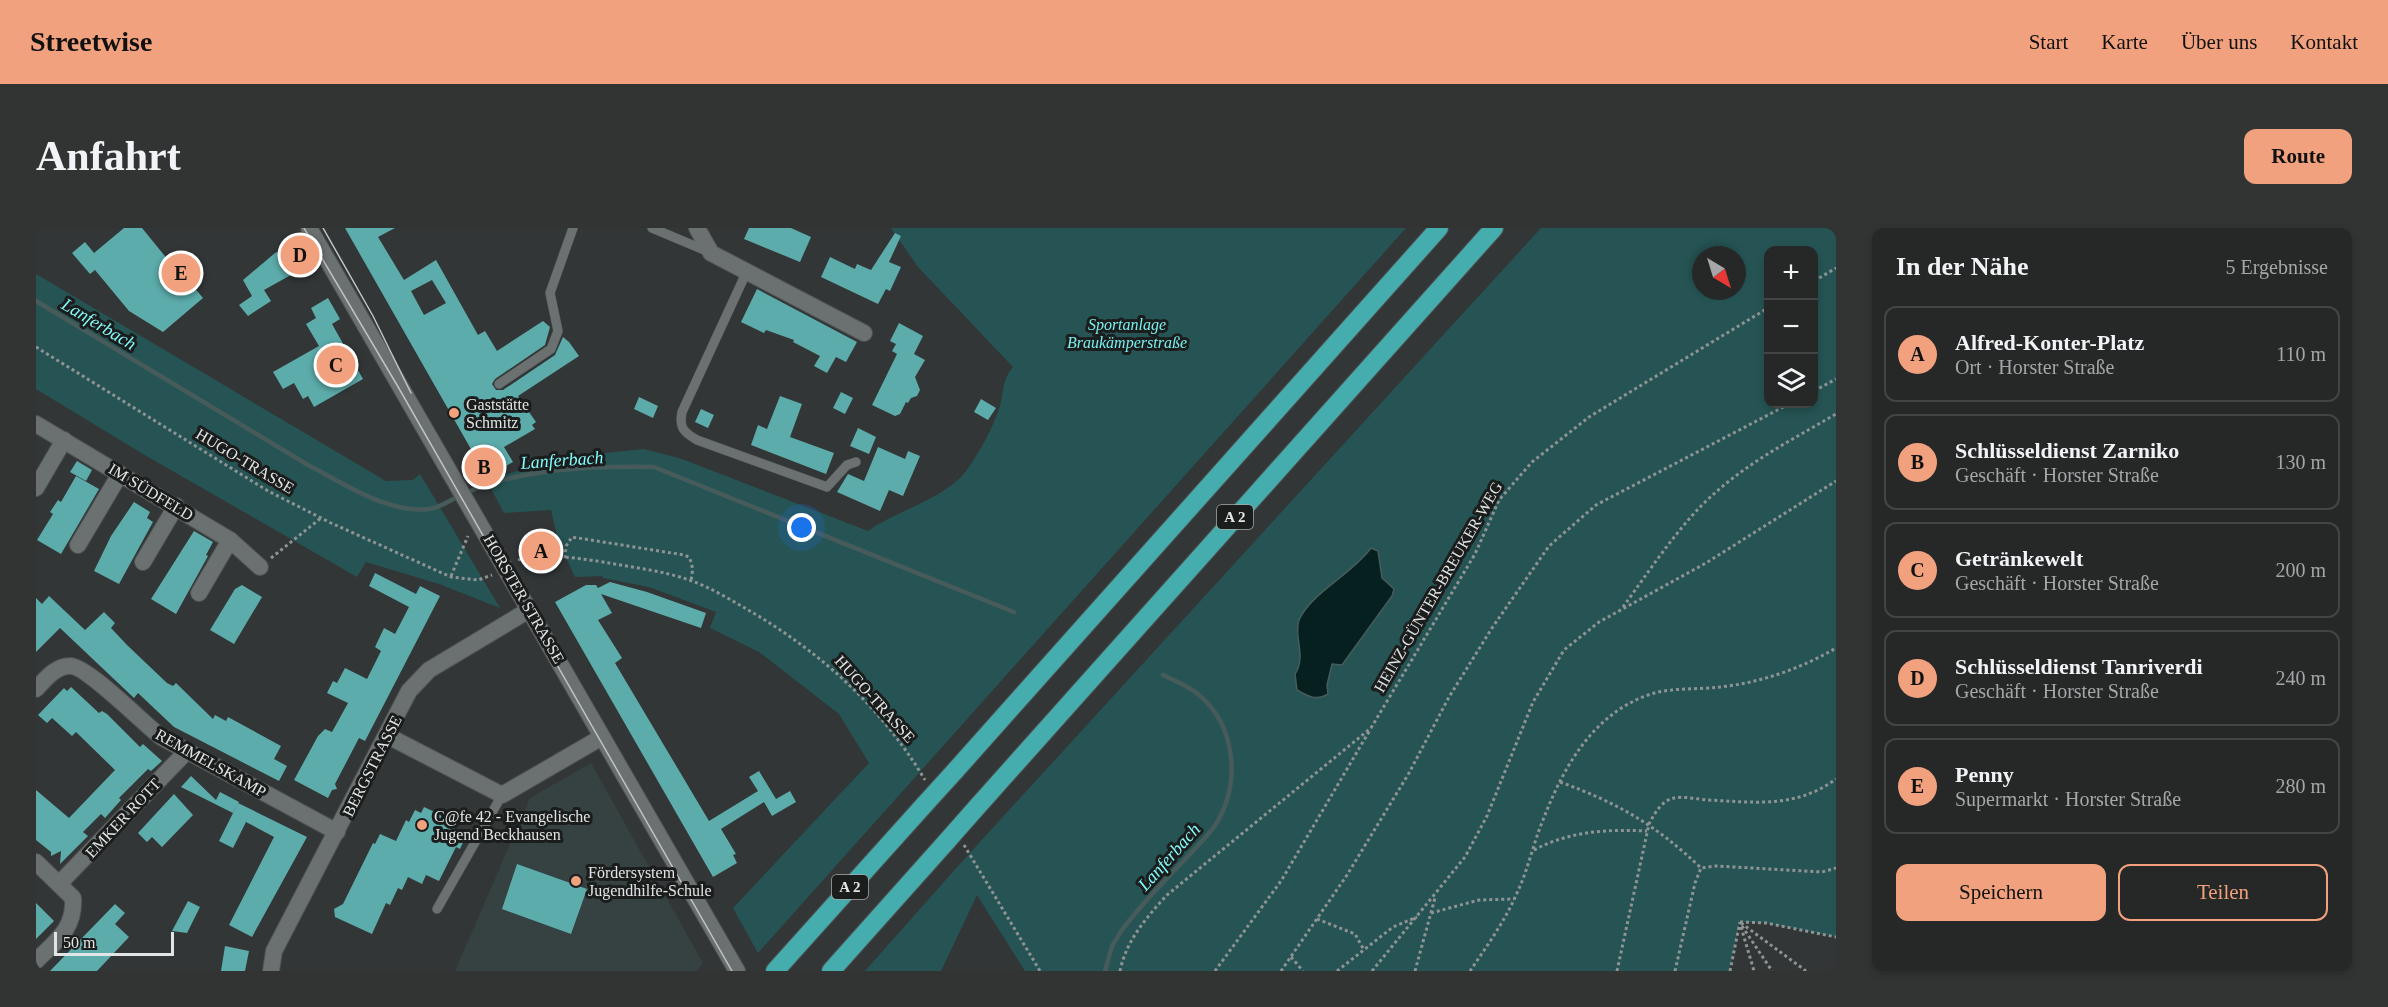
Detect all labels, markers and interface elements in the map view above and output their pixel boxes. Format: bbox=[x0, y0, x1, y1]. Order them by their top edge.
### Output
text: Streetwise bbox=[30, 26, 152, 57]
text: Start bbox=[2029, 30, 2068, 54]
text: Karte bbox=[2101, 30, 2148, 54]
text: Über uns bbox=[2181, 30, 2257, 54]
text: Kontakt bbox=[2290, 30, 2358, 54]
button: Route bbox=[2244, 129, 2352, 184]
text: Anfahrt bbox=[36, 133, 181, 179]
pin: D bbox=[280, 232, 320, 278]
north arrow bbox=[1692, 246, 1746, 300]
map controls bbox=[1764, 246, 1818, 408]
button: + bbox=[1764, 246, 1818, 300]
pin: E bbox=[162, 250, 200, 296]
text: In der Nähe bbox=[1896, 252, 2028, 281]
text: 5 Ergebnisse bbox=[2226, 256, 2328, 278]
water label: Lanferbach bbox=[57, 294, 140, 354]
button: − bbox=[1764, 300, 1818, 354]
park label: Sportanlage Braukämperstraße bbox=[1067, 316, 1187, 352]
text: Alfred-Konter-Platz bbox=[1955, 330, 2144, 355]
pin: C bbox=[316, 342, 356, 388]
text: A bbox=[1910, 343, 1925, 365]
text: 110 m bbox=[2276, 343, 2326, 365]
button: layers bbox=[1764, 354, 1818, 408]
text: Ort · Horster Straße bbox=[1955, 356, 2114, 378]
place label: Gaststätte Schmitz bbox=[466, 396, 529, 431]
marker: Gaststätte Schmitz bbox=[447, 406, 461, 420]
street label: HUGO-TRASSE bbox=[193, 425, 297, 497]
text: Schlüsseldienst Zarniko bbox=[1955, 438, 2179, 463]
pin: B bbox=[464, 444, 504, 490]
water label: Lanferbach bbox=[519, 447, 604, 473]
text: B bbox=[1911, 451, 1924, 473]
text: 130 m bbox=[2275, 451, 2326, 473]
street label: IM SÜDFELD bbox=[106, 460, 196, 524]
text: Geschäft · Horster Straße bbox=[1955, 464, 2159, 486]
street label: HEINZ-GÜNTER-BREUKER-WEG bbox=[1371, 478, 1506, 695]
road number: A 2 bbox=[1217, 505, 1253, 529]
your location bbox=[787, 513, 816, 542]
pin: A bbox=[522, 528, 560, 574]
street label: HORSTER STRASSE bbox=[479, 531, 569, 667]
text: Getränkewelt bbox=[1955, 546, 2083, 571]
text: C bbox=[1910, 559, 1925, 581]
text: 200 m bbox=[2275, 559, 2326, 581]
text: Geschäft · Horster Straße bbox=[1955, 572, 2159, 594]
street label: HUGO-TRASSE bbox=[832, 652, 918, 746]
text: Schlüsseldienst Tanriverdi bbox=[1955, 654, 2203, 679]
text: D bbox=[1910, 667, 1925, 689]
text: 240 m bbox=[2275, 667, 2326, 689]
text: Geschäft · Horster Straße bbox=[1955, 680, 2159, 702]
street label: BERGSTRASSE bbox=[339, 713, 405, 819]
street label: REMMELSKAMP bbox=[153, 726, 269, 800]
text: Penny bbox=[1955, 762, 2014, 787]
street label: EMKER ROTT bbox=[82, 775, 164, 861]
text: E bbox=[1911, 775, 1924, 797]
text: 280 m bbox=[2275, 775, 2326, 797]
text: Supermarkt · Horster Straße bbox=[1955, 788, 2181, 810]
place label: C@fe 42 - Evangelische Jugend Beckhausen bbox=[434, 808, 590, 844]
marker: C@fe 42 - Evangelische Jugend Beckhausen bbox=[415, 818, 429, 832]
water label: Lanferbach bbox=[1133, 819, 1204, 895]
place label: Fördersystem Jugendhilfe-Schule bbox=[588, 864, 712, 900]
button: Speichern bbox=[1896, 864, 2106, 921]
button: Teilen bbox=[2118, 864, 2328, 921]
marker: Fördersystem Jugendhilfe-Schule bbox=[569, 874, 583, 888]
road number: A 2 bbox=[832, 875, 868, 899]
scale bar bbox=[54, 929, 174, 956]
text: 50 m bbox=[63, 934, 95, 951]

